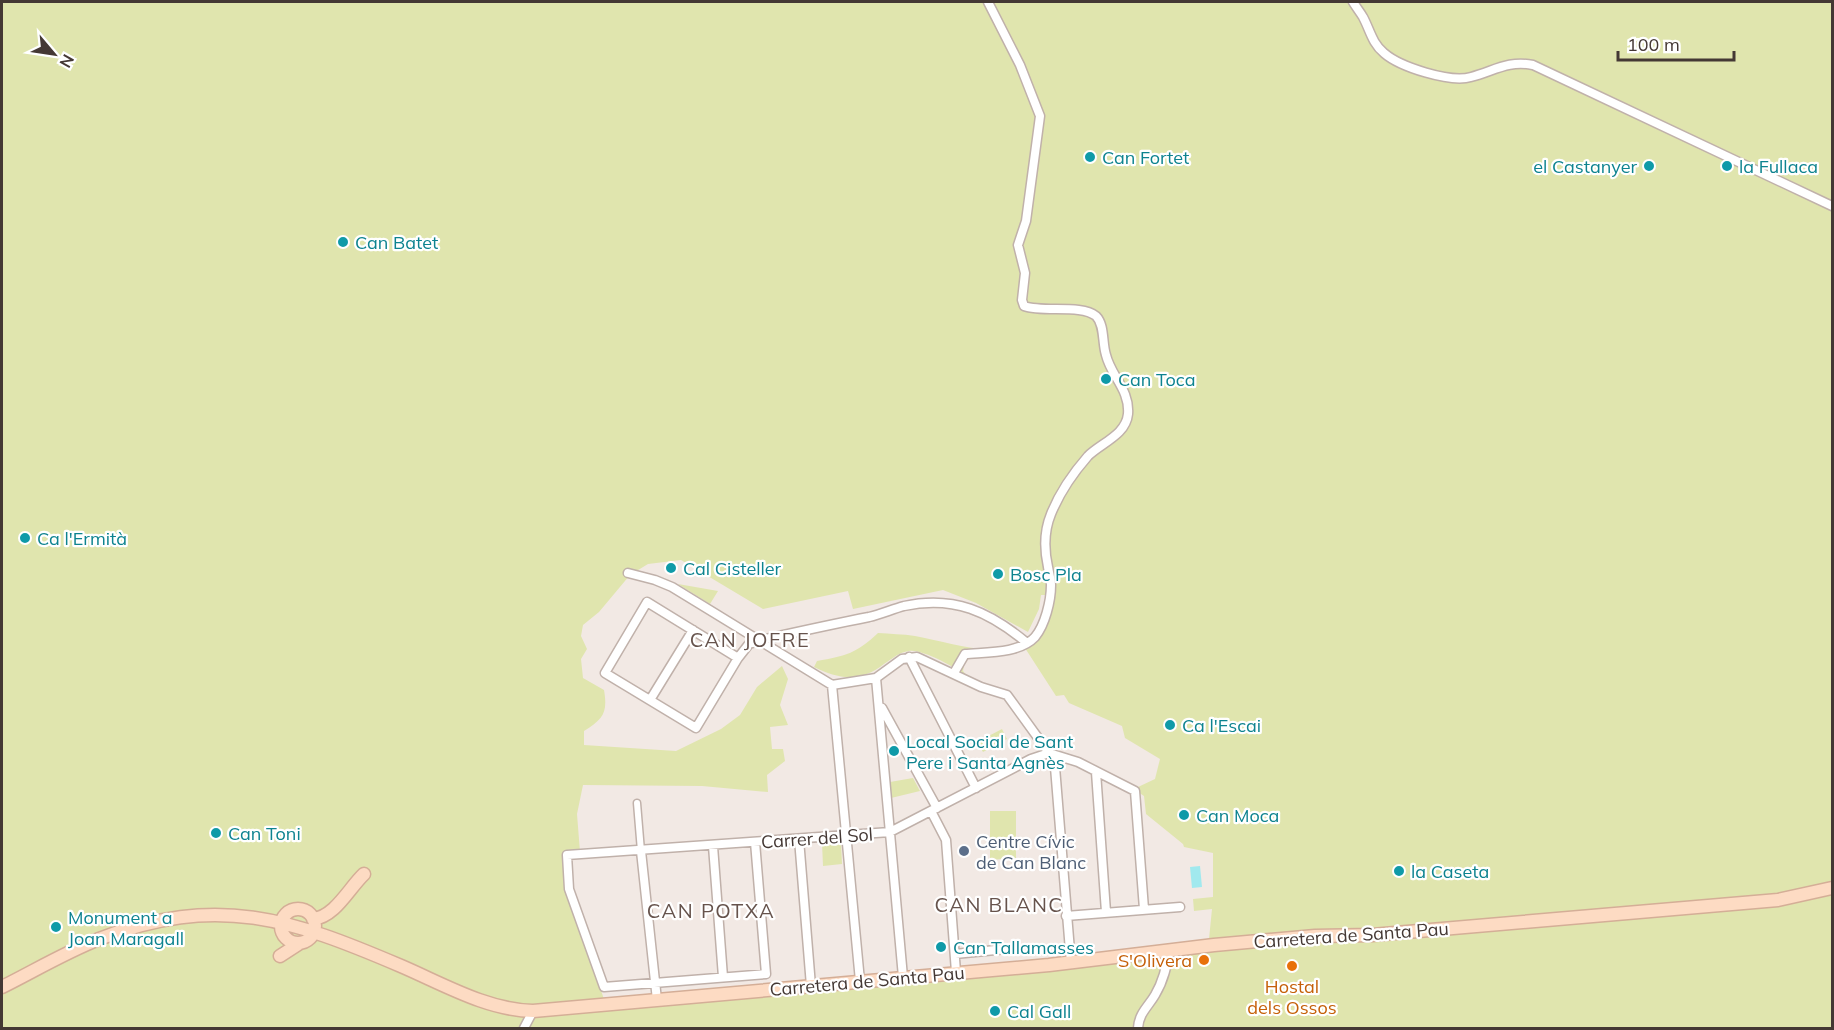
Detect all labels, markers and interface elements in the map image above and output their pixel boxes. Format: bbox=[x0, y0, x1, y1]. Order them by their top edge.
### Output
north arrow bbox=[24, 24, 84, 84]
scale bar bbox=[1618, 24, 1734, 62]
text: 100 m bbox=[1627, 33, 1680, 56]
text: N bbox=[55, 51, 79, 71]
place label: Can Fortet bbox=[1102, 146, 1189, 169]
marker: Can Fortet bbox=[1083, 150, 1097, 164]
place label: el Castanyer bbox=[1533, 155, 1637, 178]
place label: la Fullaca bbox=[1739, 155, 1818, 178]
marker: el Castanyer bbox=[1642, 159, 1656, 173]
marker: la Fullaca bbox=[1720, 159, 1734, 173]
place label: Can Batet bbox=[355, 231, 438, 254]
marker: Can Batet bbox=[336, 235, 350, 249]
place label: Can Toca bbox=[1118, 368, 1195, 391]
marker: Can Toca bbox=[1099, 372, 1113, 386]
place label: Ca l'Ermità bbox=[37, 527, 127, 550]
marker: Ca l'Ermità bbox=[18, 531, 32, 545]
place label: Cal Cisteller bbox=[683, 557, 782, 580]
marker: Cal Cisteller bbox=[664, 561, 678, 575]
place label: Bosc Pla bbox=[1010, 563, 1082, 586]
marker: Bosc Pla bbox=[991, 567, 1005, 581]
district label: CAN JOFRE bbox=[690, 627, 810, 652]
place label: Ca l'Escai bbox=[1182, 714, 1261, 737]
marker: Ca l'Escai bbox=[1163, 718, 1177, 732]
place label: Local Social de Sant Pere i Santa Agnès bbox=[906, 730, 1073, 774]
marker: Local Social de Sant Pere i Santa Agnès bbox=[887, 744, 901, 758]
place label: Can Moca bbox=[1196, 804, 1279, 827]
marker: Can Moca bbox=[1177, 808, 1191, 822]
place label: Can Toni bbox=[228, 822, 301, 845]
street label: Carrer del Sol bbox=[760, 823, 874, 853]
marker: Can Toni bbox=[209, 826, 223, 840]
place label: Centre Cívic de Can Blanc bbox=[976, 830, 1086, 874]
marker: Centre Cívic de Can Blanc bbox=[957, 844, 971, 858]
place label: la Caseta bbox=[1411, 860, 1489, 883]
marker: la Caseta bbox=[1392, 864, 1406, 878]
district label: CAN BLANC bbox=[934, 892, 1064, 917]
district label: CAN POTXA bbox=[647, 898, 775, 923]
place label: Monument a Joan Maragall bbox=[68, 906, 184, 950]
street label: Carretera de Santa Pau bbox=[1253, 917, 1449, 953]
marker: Monument a Joan Maragall bbox=[49, 920, 63, 934]
place label: Can Tallamasses bbox=[953, 936, 1094, 959]
marker: Can Tallamasses bbox=[934, 940, 948, 954]
place label: S'Olivera bbox=[1118, 949, 1192, 972]
marker: S'Olivera bbox=[1197, 953, 1211, 967]
marker: Hostal dels Ossos bbox=[1285, 959, 1299, 973]
street label: Carretera de Santa Pau bbox=[769, 961, 965, 1001]
place label: Hostal dels Ossos bbox=[1247, 975, 1337, 1019]
place label: Cal Gall bbox=[1007, 1000, 1071, 1023]
marker: Cal Gall bbox=[988, 1004, 1002, 1018]

